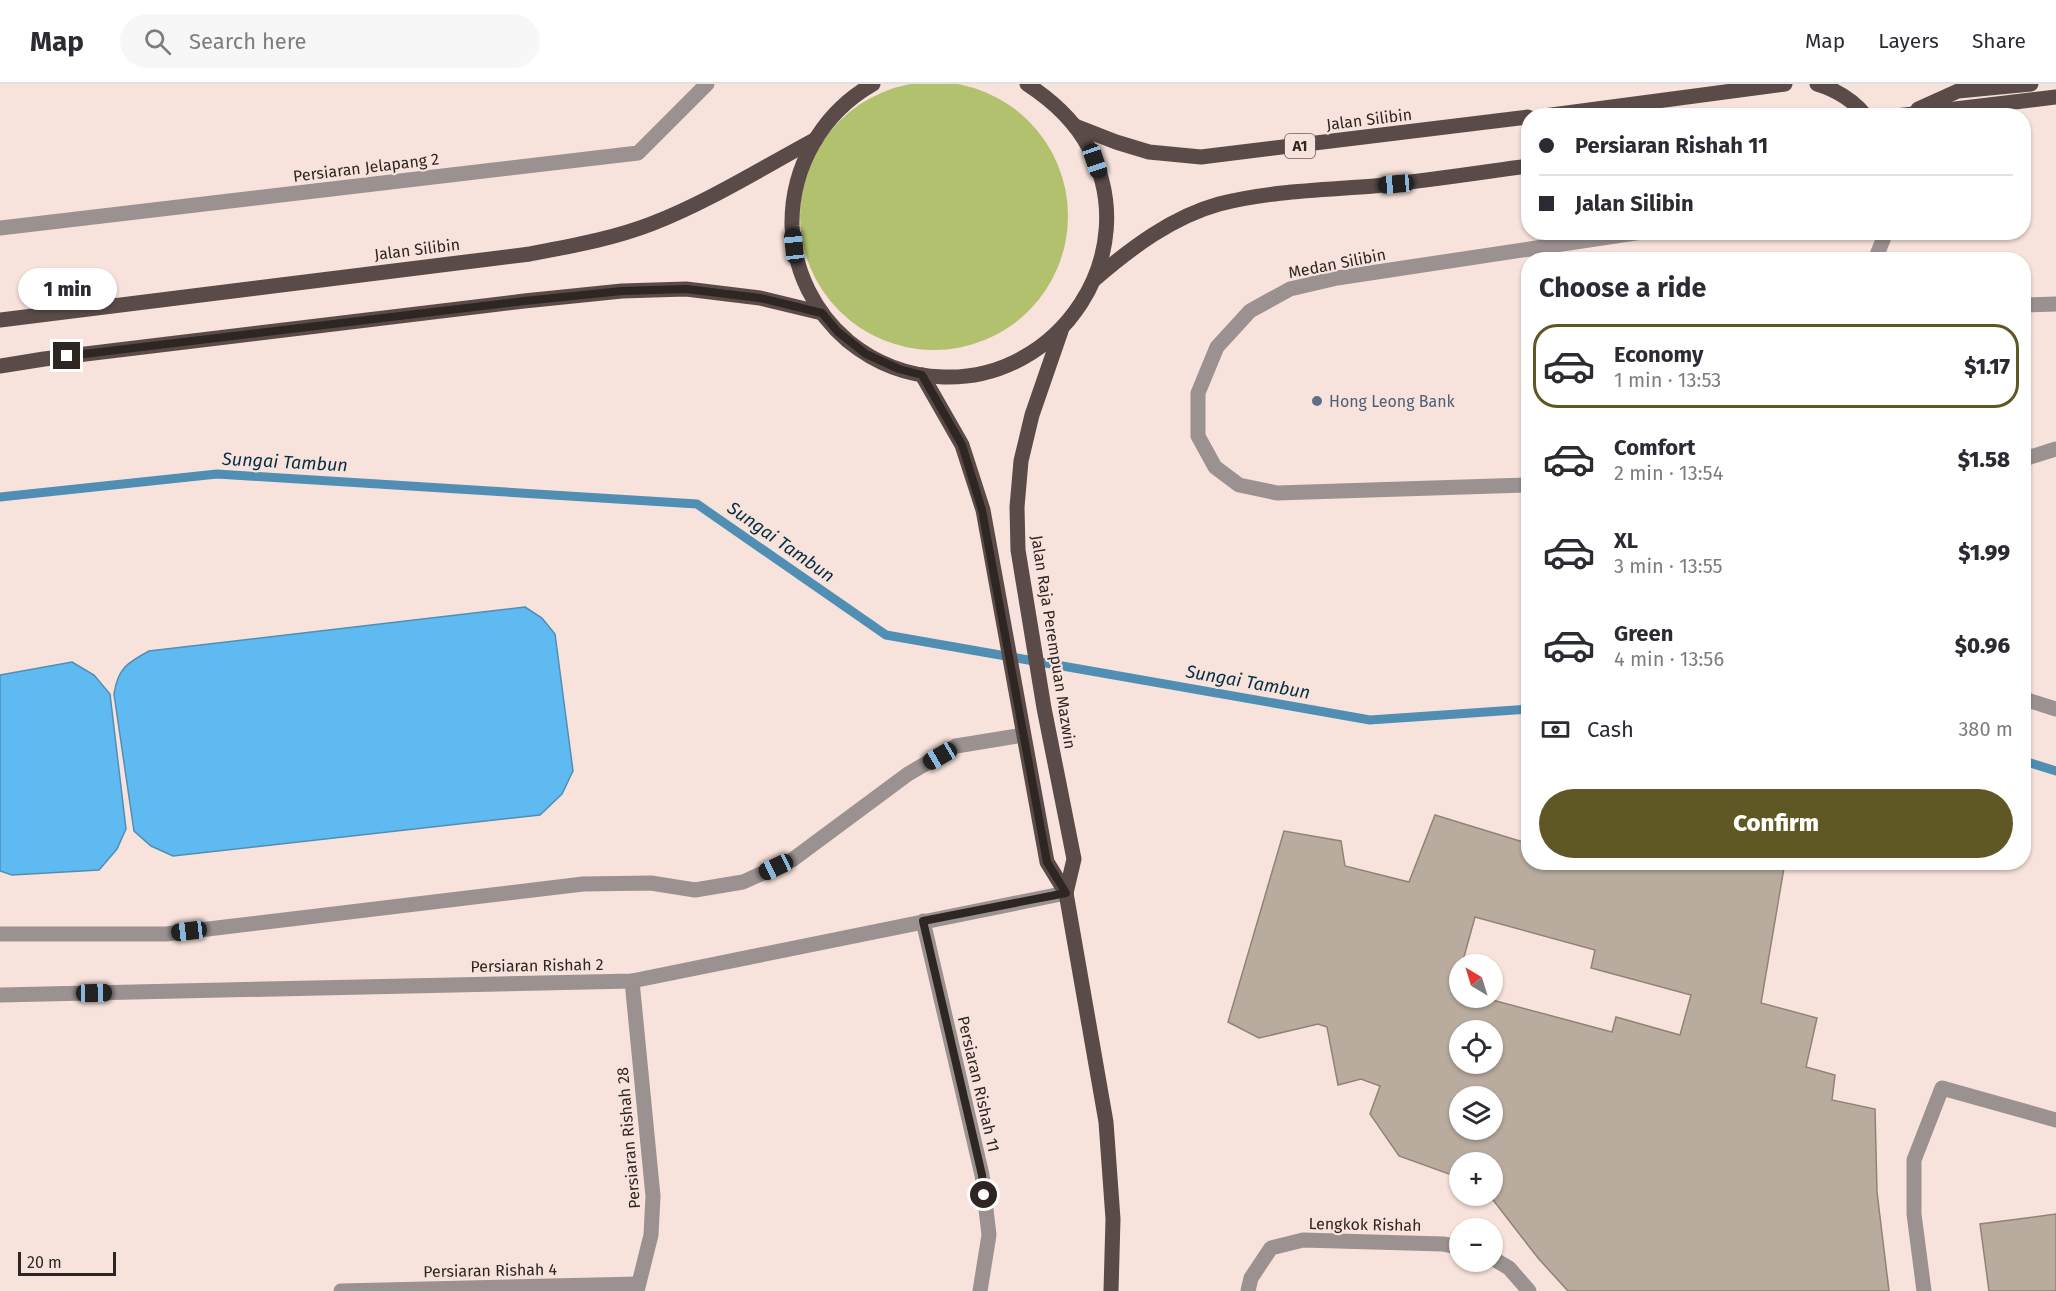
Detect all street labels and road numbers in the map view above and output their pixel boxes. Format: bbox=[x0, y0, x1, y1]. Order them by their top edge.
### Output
street label: Jalan Silibin bbox=[1325, 105, 1413, 134]
road number: A1 bbox=[1285, 134, 1315, 158]
street label: Persiaran Jelapang 2 bbox=[292, 149, 440, 186]
street label: Jalan Silibin bbox=[373, 235, 461, 264]
street label: Medan Silibin bbox=[1287, 245, 1387, 282]
street label: Jalan Raja Perempuan Mazwin bbox=[1027, 534, 1080, 750]
street label: Persiaran Rishah 2 bbox=[470, 955, 604, 976]
street label: Persiaran Rishah 11 bbox=[954, 1014, 1003, 1154]
street label: Persiaran Rishah 28 bbox=[613, 1066, 644, 1210]
street label: Lengkok Rishah bbox=[1308, 1214, 1422, 1235]
street label: Persiaran Rishah 4 bbox=[423, 1260, 558, 1281]

